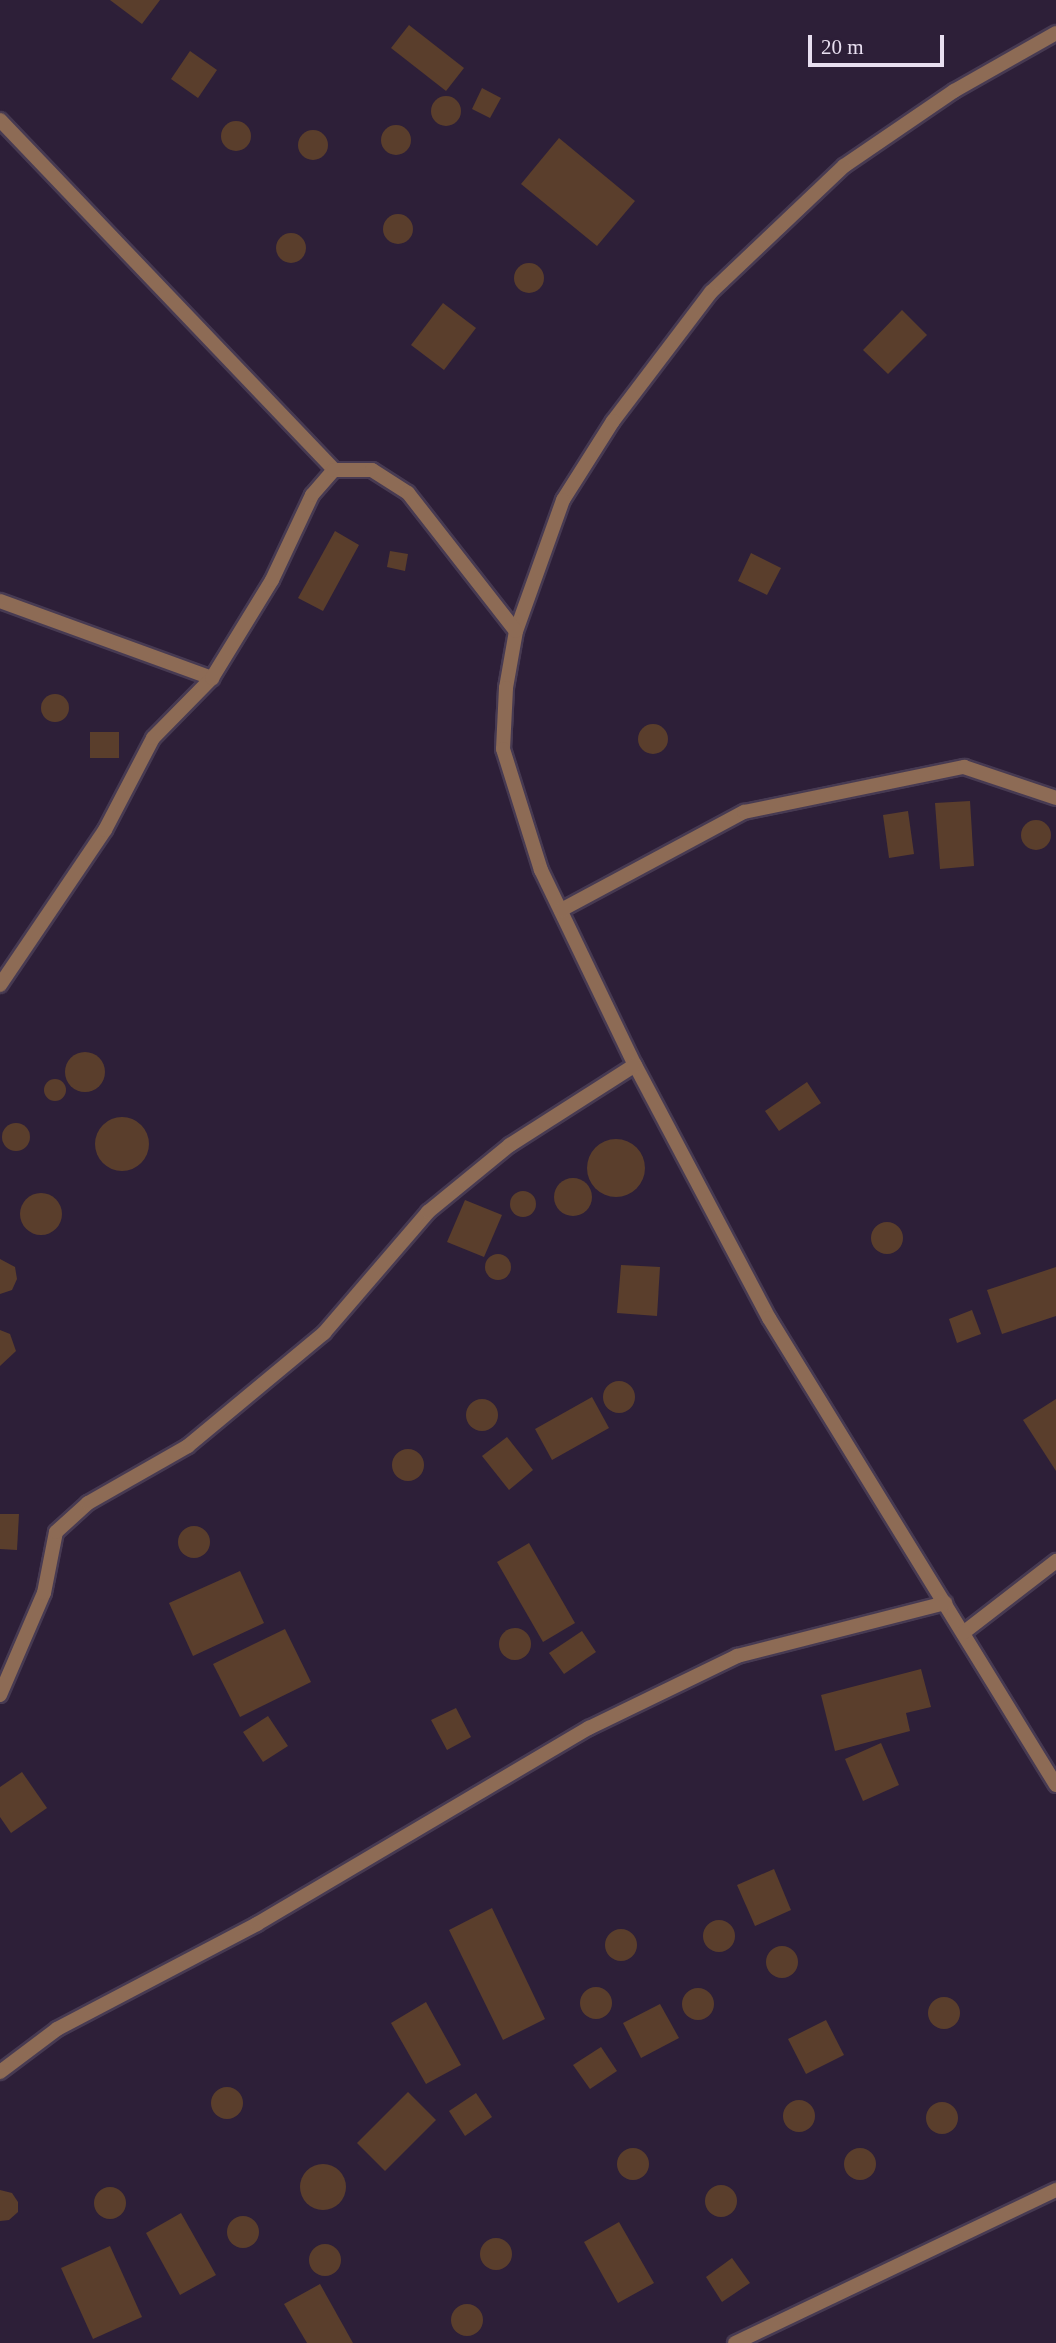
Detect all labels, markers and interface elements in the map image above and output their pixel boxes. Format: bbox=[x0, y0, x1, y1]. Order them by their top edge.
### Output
scale bar bbox=[811, 21, 948, 65]
text: 20 m bbox=[821, 35, 864, 59]

